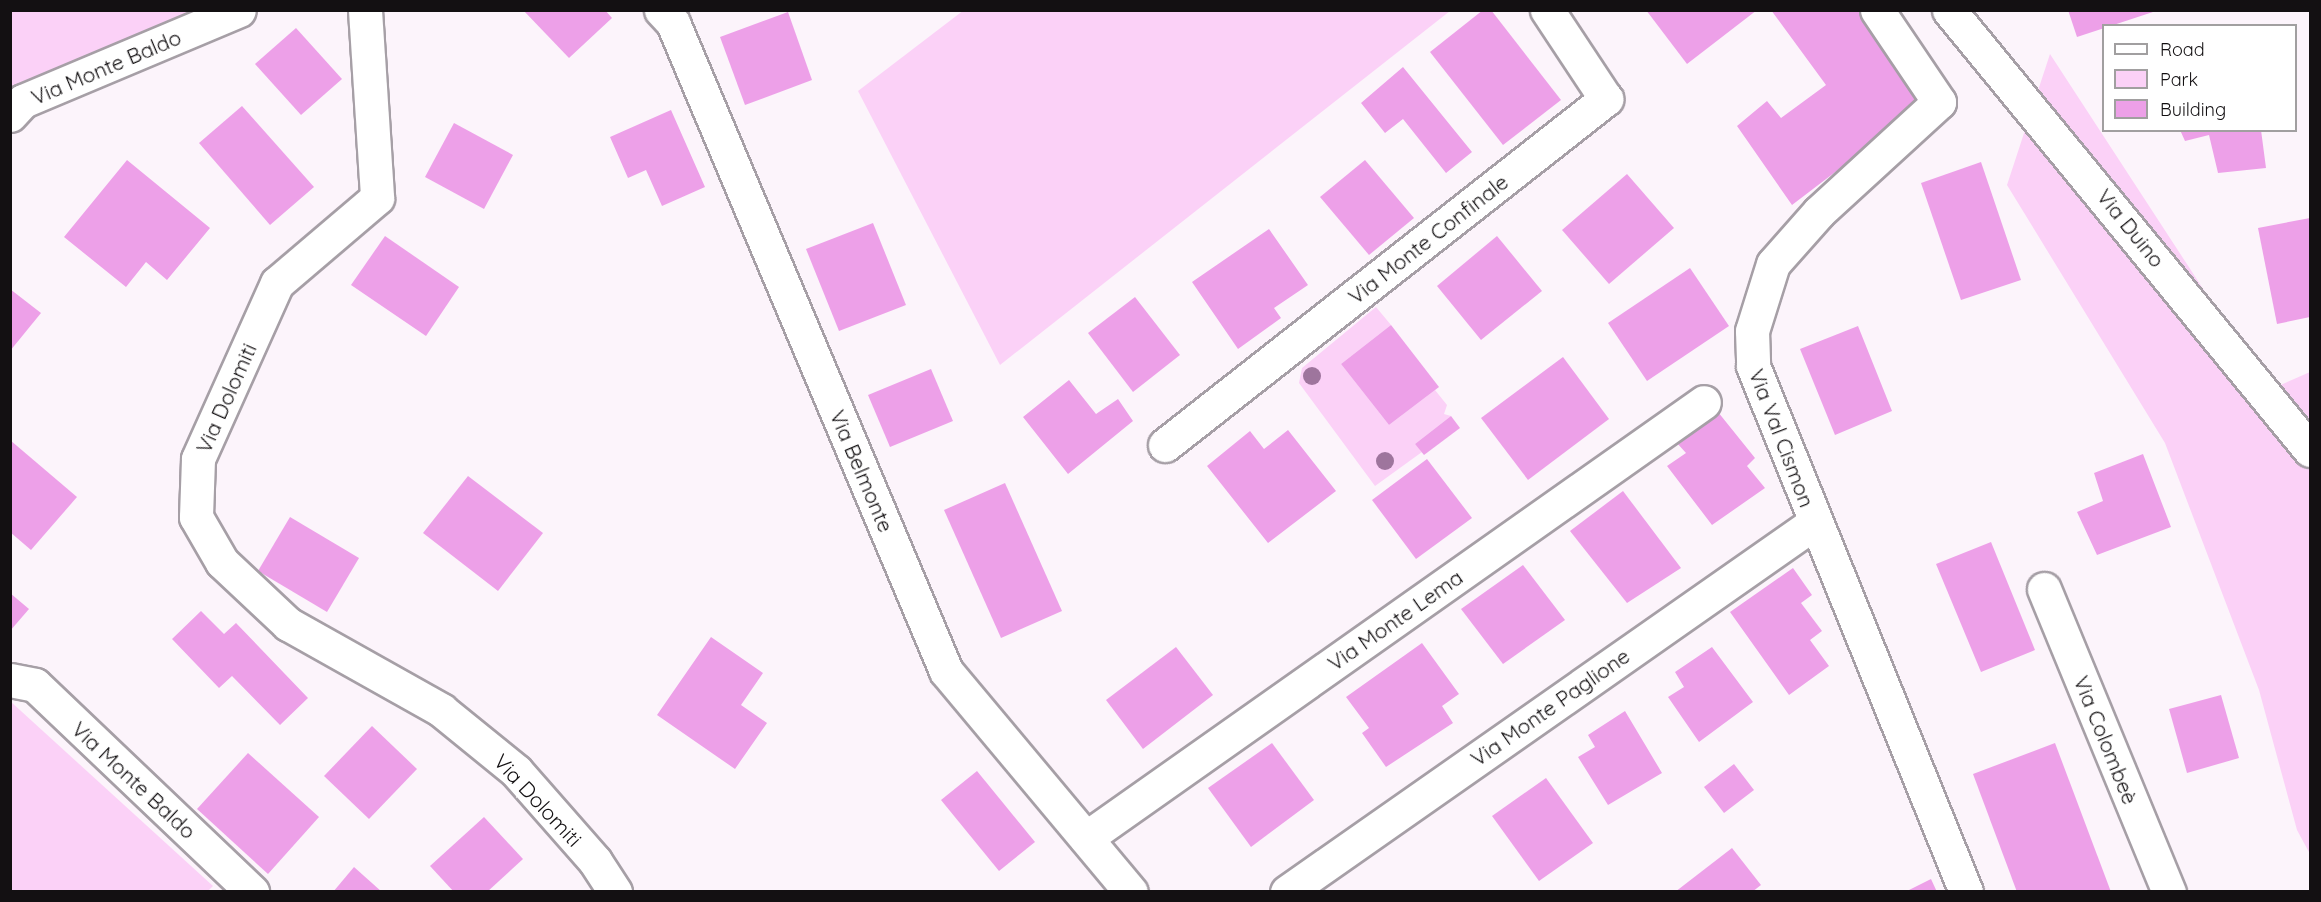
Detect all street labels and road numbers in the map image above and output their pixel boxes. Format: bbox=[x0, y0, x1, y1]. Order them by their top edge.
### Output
street label: Via Monte Baldo bbox=[27, 24, 185, 110]
street label: Via Monte Confinale bbox=[1343, 169, 1513, 309]
street label: Via Duino bbox=[2092, 184, 2170, 272]
street label: Via Dolomiti bbox=[191, 339, 261, 457]
street label: Via Val Cismon bbox=[1744, 365, 1820, 511]
street label: Via Belmonte bbox=[825, 406, 899, 536]
street label: Via Monte Lema bbox=[1323, 564, 1467, 676]
street label: Via Monte Paglione bbox=[1466, 643, 1634, 771]
street label: Via Colombeè bbox=[2069, 672, 2143, 808]
street label: Via Monte Baldo bbox=[67, 716, 201, 844]
street label: Via Dolomiti bbox=[489, 748, 587, 852]

